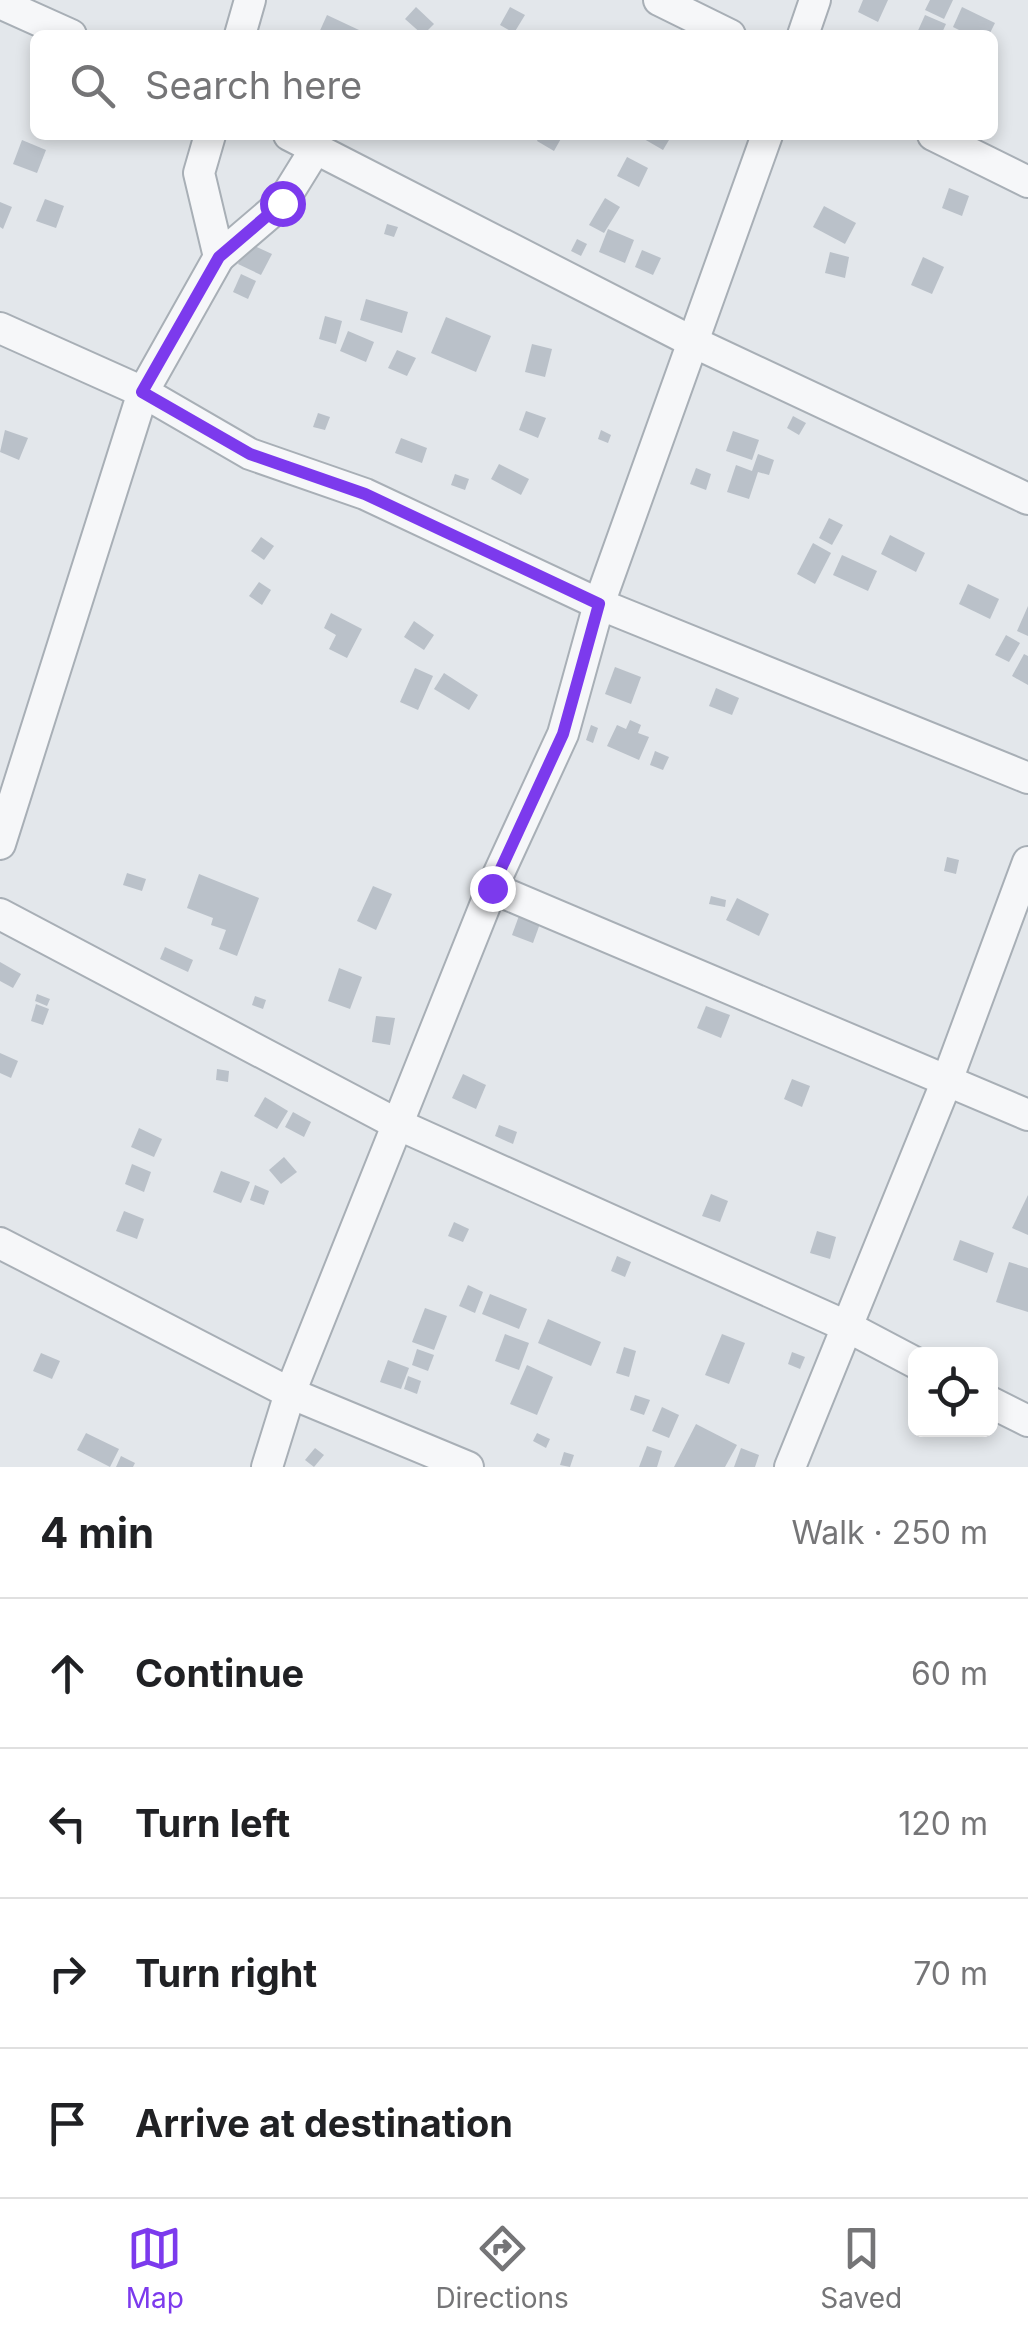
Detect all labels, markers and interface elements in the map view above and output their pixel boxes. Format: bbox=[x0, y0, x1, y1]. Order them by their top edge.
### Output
search box bbox=[30, 30, 998, 140]
icon: search bbox=[65, 58, 120, 113]
text: Search here bbox=[145, 62, 362, 108]
route start bbox=[260, 181, 306, 227]
route end bbox=[470, 866, 516, 912]
map controls bbox=[908, 1347, 998, 1437]
button: locate bbox=[908, 1347, 998, 1437]
text: 4 min bbox=[40, 1507, 154, 1558]
text: Walk · 250 m bbox=[791, 1513, 988, 1552]
icon: ahead bbox=[40, 1646, 95, 1701]
text: Continue bbox=[135, 1650, 304, 1696]
text: 60 m bbox=[911, 1654, 988, 1693]
icon: left bbox=[40, 1796, 95, 1851]
text: Turn left bbox=[135, 1800, 290, 1846]
text: 120 m bbox=[898, 1804, 988, 1843]
icon: right bbox=[40, 1946, 95, 2001]
text: Turn right bbox=[135, 1950, 317, 1996]
text: 70 m bbox=[913, 1954, 988, 1993]
icon: arrive bbox=[40, 2096, 95, 2151]
text: Arrive at destination bbox=[135, 2100, 513, 2146]
tab: Map bbox=[126, 2221, 184, 2315]
tab: Directions bbox=[435, 2221, 569, 2315]
tab: Saved bbox=[820, 2221, 902, 2315]

